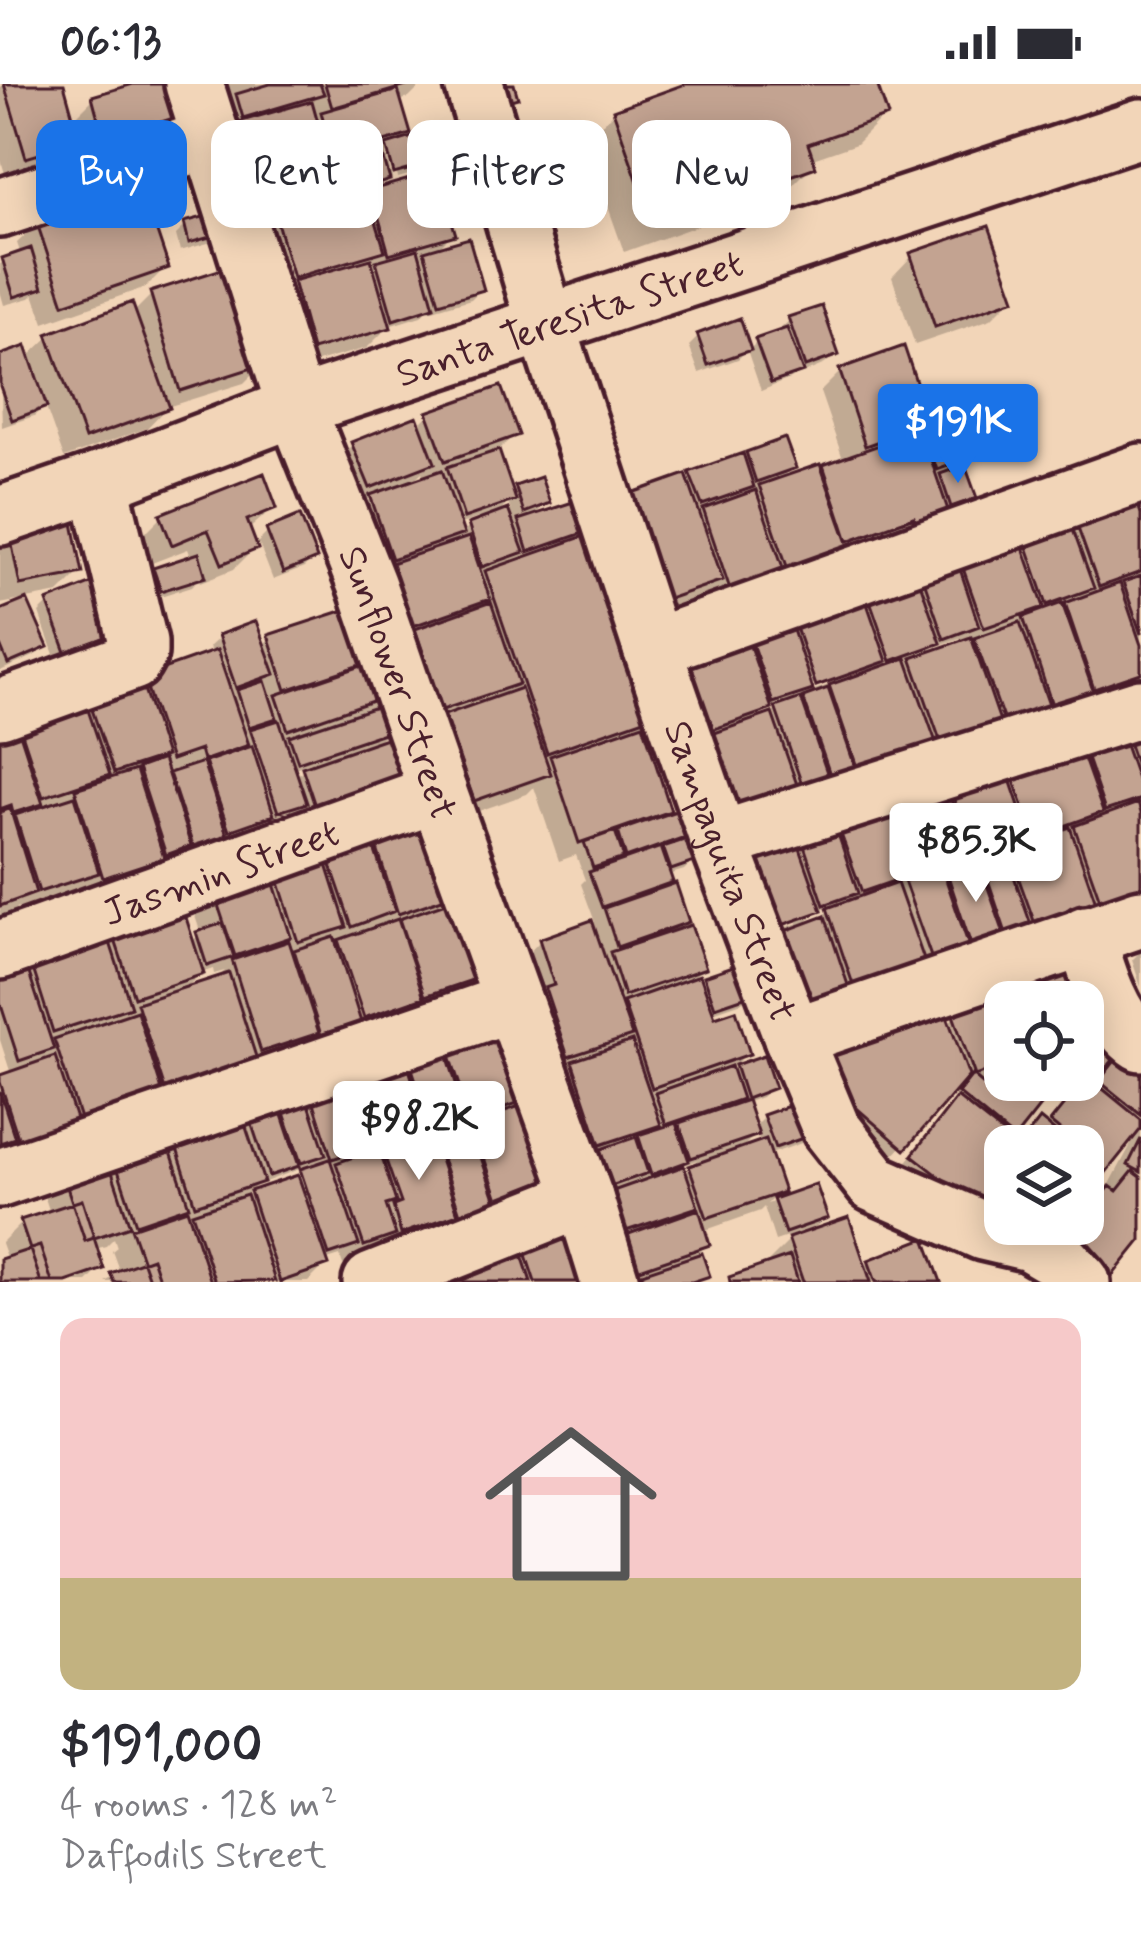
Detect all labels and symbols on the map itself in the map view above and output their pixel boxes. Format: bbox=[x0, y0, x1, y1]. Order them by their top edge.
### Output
street label: Santa Teresita Street bbox=[390, 239, 750, 401]
pin: $191K bbox=[874, 384, 1042, 486]
street label: Sunflower Street bbox=[325, 539, 468, 828]
street label: Sampaguita Street bbox=[650, 714, 807, 1030]
pin: $85.3K bbox=[878, 803, 1074, 905]
street label: Jasmin Street bbox=[96, 809, 347, 940]
pin: $98.2K bbox=[321, 1081, 517, 1183]

